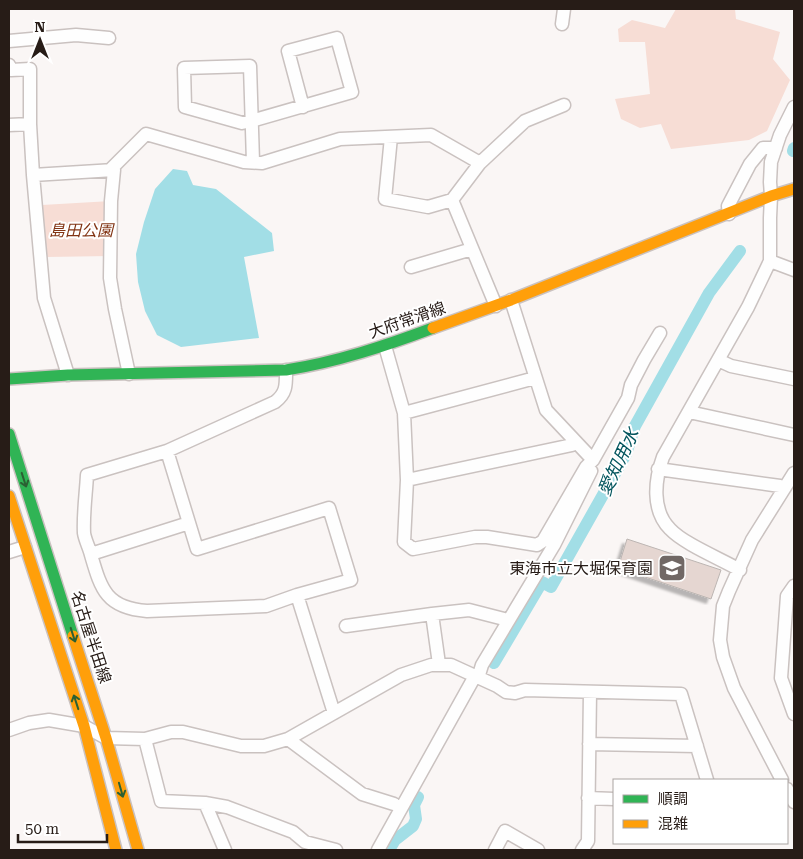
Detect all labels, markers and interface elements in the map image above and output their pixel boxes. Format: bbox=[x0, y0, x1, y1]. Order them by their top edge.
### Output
north arrow bbox=[15, 15, 65, 65]
text: N bbox=[35, 19, 46, 35]
park label: 島田公園 bbox=[49, 221, 115, 240]
street label: 大府常滑線 bbox=[366, 298, 448, 342]
water label: 愛知用水 bbox=[593, 423, 644, 499]
one-way arrow bbox=[19, 472, 29, 488]
school or university icon: 東海市立大堀保育園 bbox=[657, 553, 687, 583]
place label: 東海市立大堀保育園 bbox=[509, 559, 653, 578]
street label: 名古屋半田線 bbox=[67, 588, 115, 686]
one-way arrow bbox=[69, 627, 78, 642]
one-way arrow bbox=[71, 695, 80, 710]
legend bbox=[613, 779, 788, 844]
one-way arrow bbox=[117, 782, 127, 798]
text: 順調 bbox=[658, 790, 688, 808]
scale bar bbox=[18, 812, 106, 844]
text: 混雑 bbox=[658, 815, 688, 833]
text: 50 m bbox=[25, 820, 60, 838]

